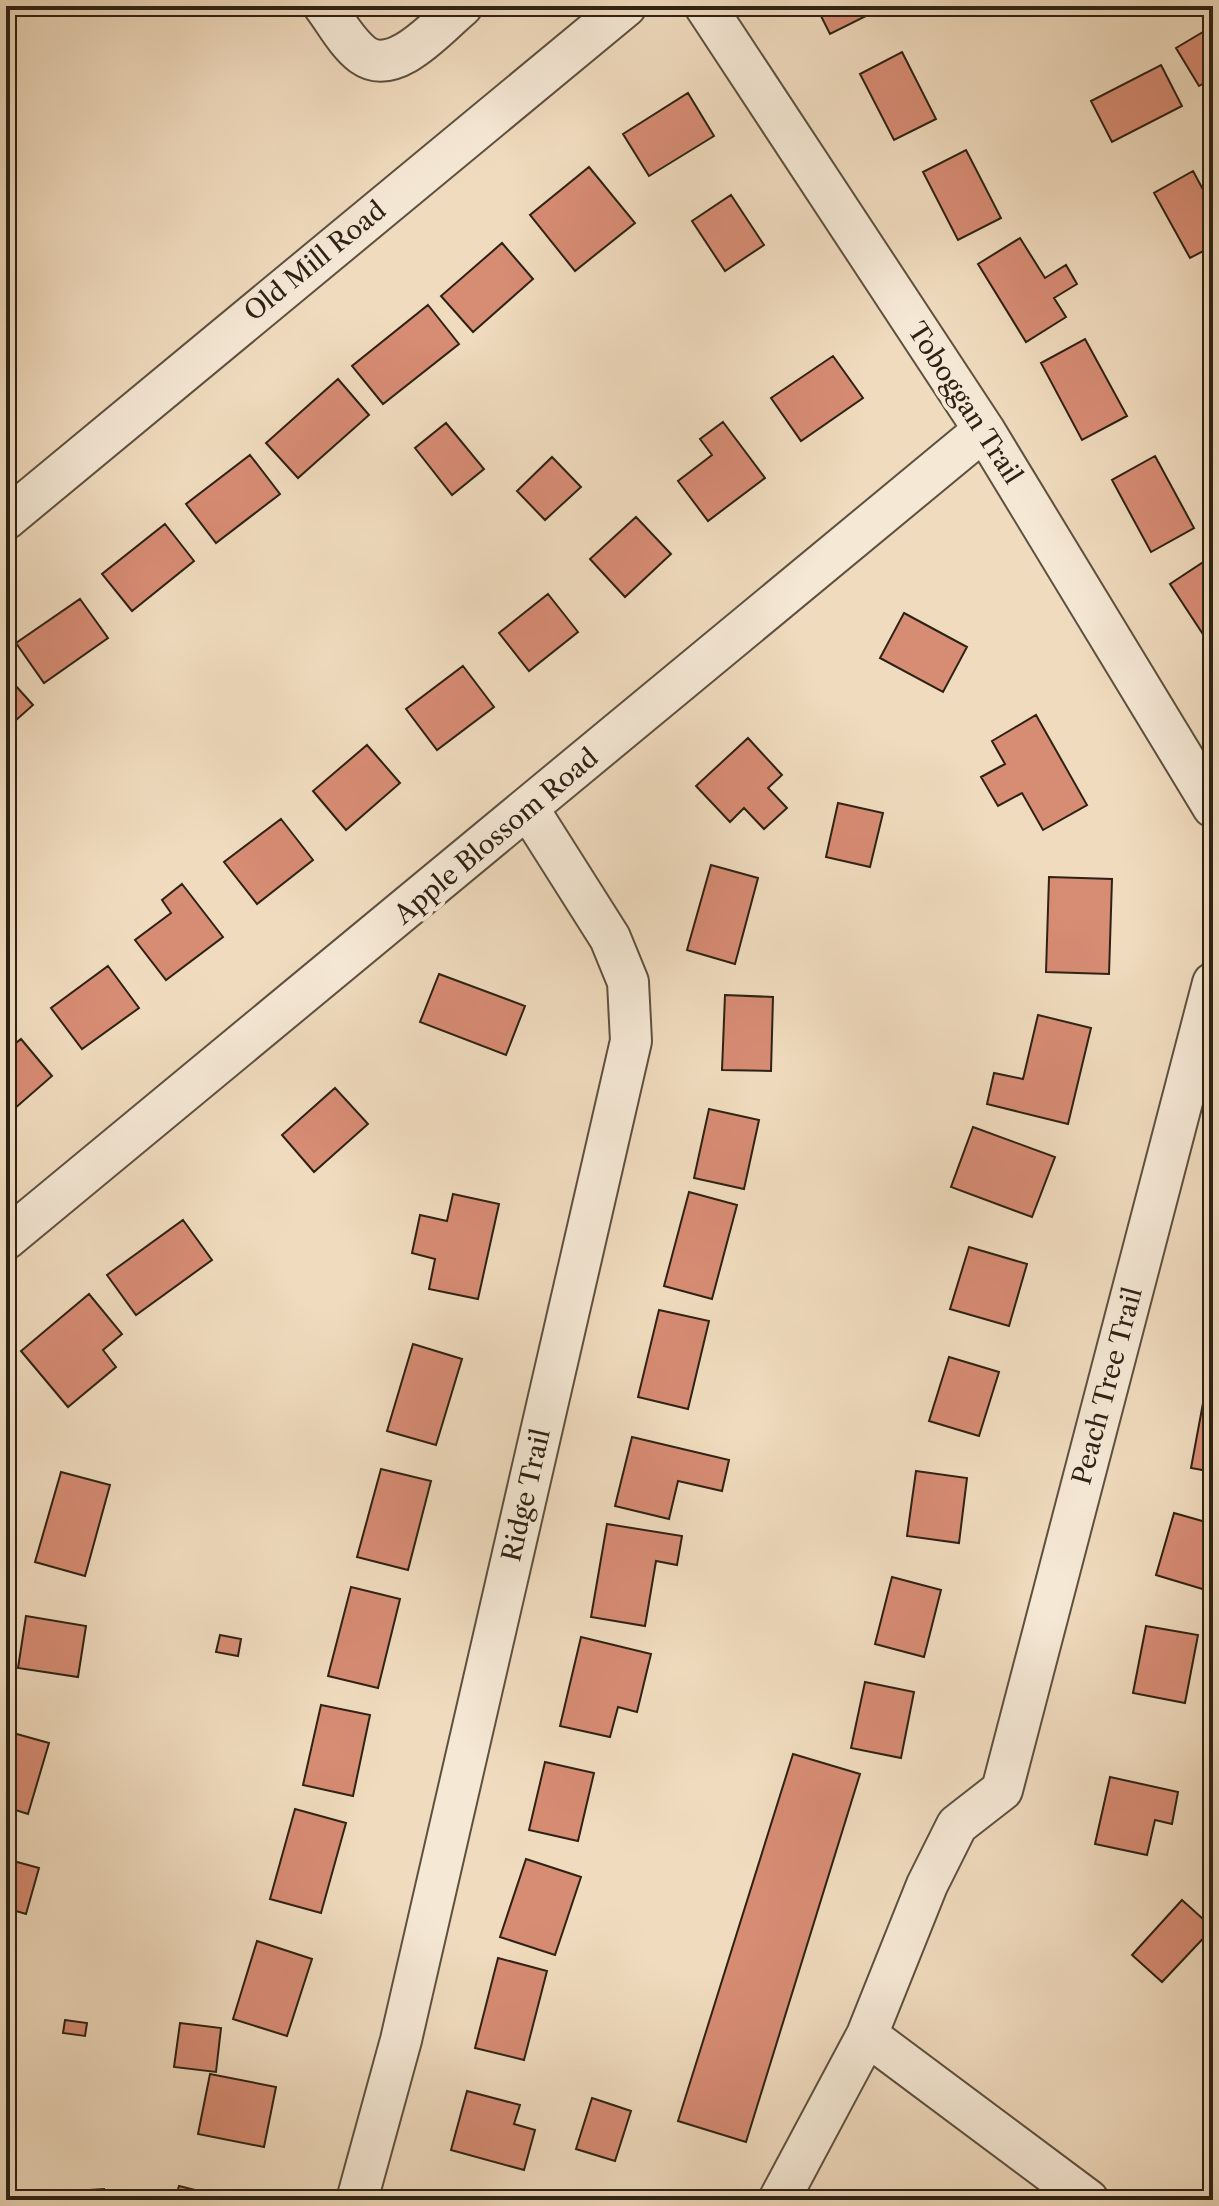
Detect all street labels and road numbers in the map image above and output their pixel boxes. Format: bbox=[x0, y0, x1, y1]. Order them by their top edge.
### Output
street label: Old Mill Road bbox=[238, 194, 392, 328]
street label: Toboggan Trail bbox=[901, 316, 1029, 490]
street label: Apple Blossom Road bbox=[387, 741, 605, 931]
street label: Peach Tree Trail bbox=[1065, 1284, 1149, 1488]
street label: Ridge Trail bbox=[495, 1425, 557, 1564]

